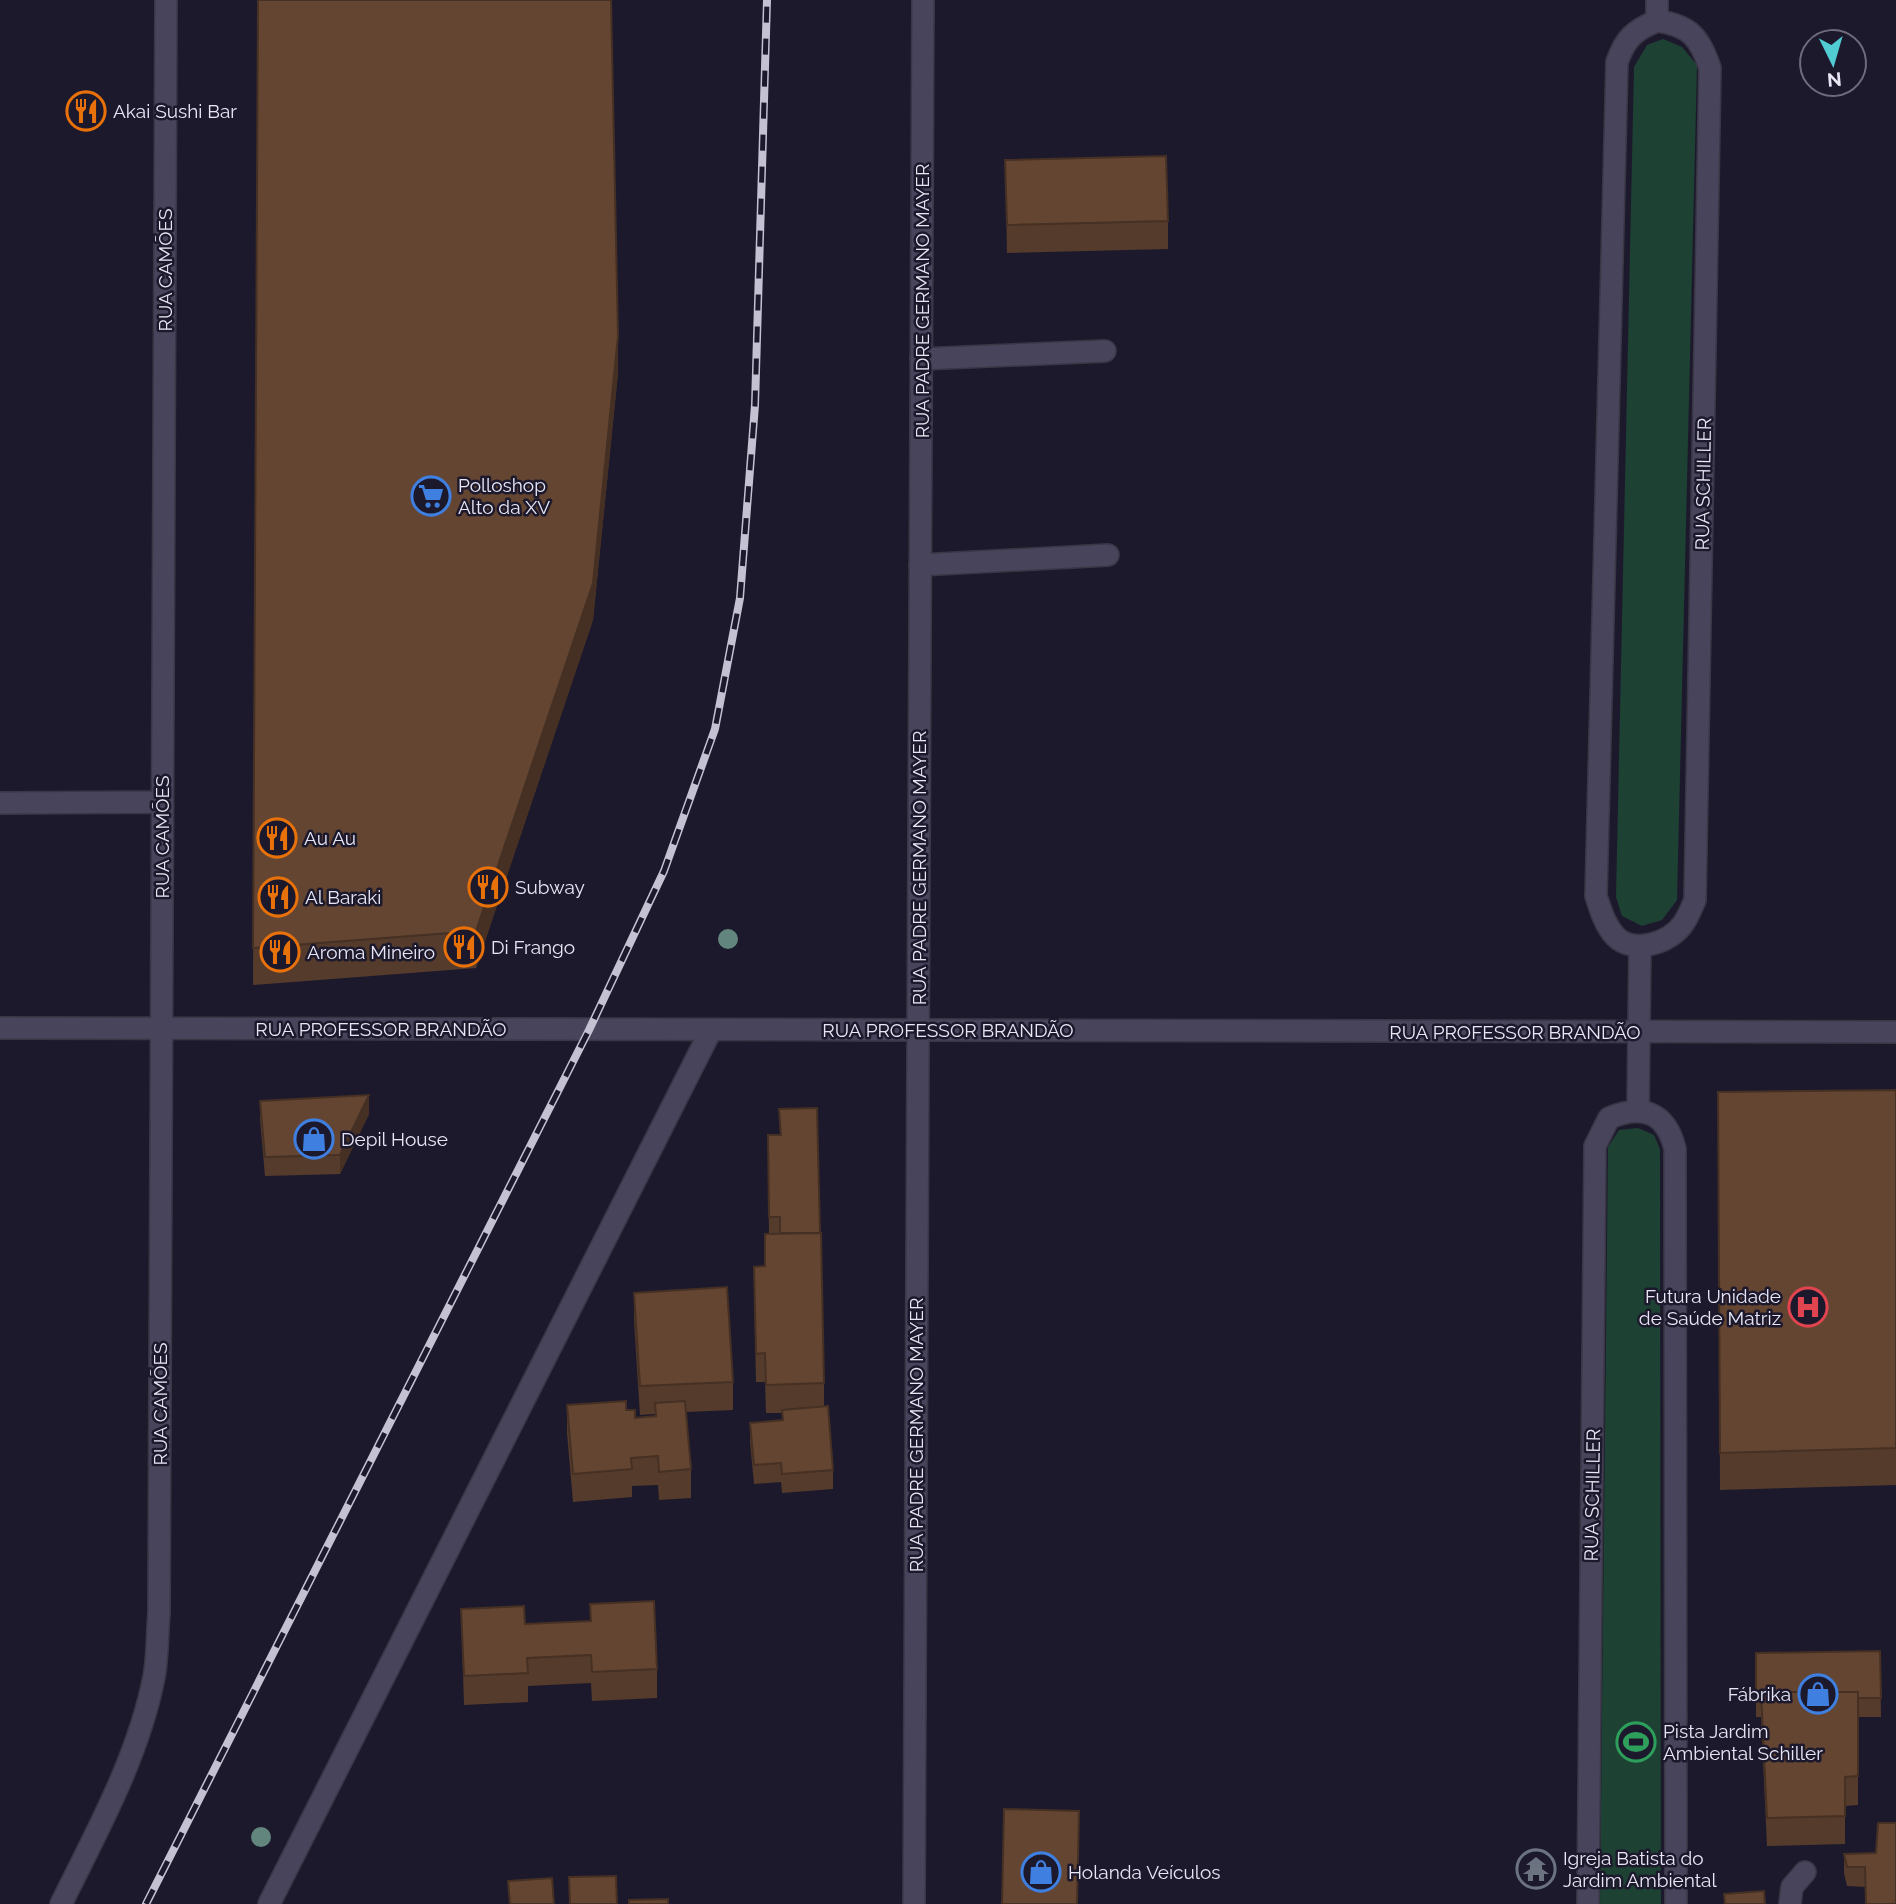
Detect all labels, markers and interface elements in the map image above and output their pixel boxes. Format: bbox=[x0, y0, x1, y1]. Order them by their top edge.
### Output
north arrow bbox=[1798, 28, 1868, 98]
text: N bbox=[1826, 68, 1843, 92]
restaurant icon: Akai Sushi Bar bbox=[65, 90, 107, 132]
place label: Akai Sushi Bar bbox=[113, 100, 237, 122]
street label: RUA PADRE GERMANO MAYER bbox=[911, 164, 933, 438]
street label: RUA CAMÕES bbox=[154, 209, 176, 331]
street label: RUA SCHILLER bbox=[1691, 417, 1715, 551]
place label: Polloshop Alto da XV bbox=[458, 474, 550, 518]
supermarket icon: Polloshop Alto da XV bbox=[410, 475, 452, 517]
street label: RUA PADRE GERMANO MAYER bbox=[908, 731, 930, 1005]
street label: RUA CAMÕES bbox=[151, 776, 173, 898]
restaurant icon: Au Au bbox=[256, 817, 298, 859]
place label: Au Au bbox=[304, 827, 356, 849]
restaurant icon: Subway bbox=[467, 866, 509, 908]
restaurant icon: Al Baraki bbox=[257, 876, 299, 918]
place label: Subway bbox=[515, 876, 585, 898]
place label: Al Baraki bbox=[305, 886, 382, 908]
restaurant icon: Di Frango bbox=[443, 926, 485, 968]
restaurant icon: Aroma Mineiro bbox=[259, 931, 301, 973]
place label: Di Frango bbox=[491, 936, 575, 958]
place label: Aroma Mineiro bbox=[307, 941, 435, 963]
street label: RUA PROFESSOR BRANDÃO bbox=[255, 1018, 507, 1040]
street label: RUA PROFESSOR BRANDÃO bbox=[822, 1019, 1074, 1041]
street label: RUA PROFESSOR BRANDÃO bbox=[1389, 1021, 1641, 1043]
shop icon: Depil House bbox=[293, 1118, 335, 1160]
place label: Depil House bbox=[341, 1128, 448, 1150]
place label: Futura Unidade de Saúde Matriz bbox=[1639, 1285, 1781, 1329]
hospital icon: Futura Unidade de Saúde Matriz bbox=[1787, 1286, 1829, 1328]
street label: RUA PADRE GERMANO MAYER bbox=[905, 1298, 927, 1572]
street label: RUA CAMÕES bbox=[149, 1343, 171, 1465]
street label: RUA SCHILLER bbox=[1580, 1428, 1604, 1562]
shop icon: Fábrika bbox=[1797, 1673, 1839, 1715]
place label: Fábrika bbox=[1728, 1683, 1791, 1705]
place label: Pista Jardim Ambiental Schiller bbox=[1663, 1720, 1823, 1764]
sports icon: Pista Jardim Ambiental Schiller bbox=[1615, 1721, 1657, 1763]
place label: Igreja Batista do Jardim Ambiental bbox=[1563, 1847, 1717, 1891]
temple icon: Igreja Batista do Jardim Ambiental bbox=[1515, 1848, 1557, 1890]
shop icon: Holanda Veículos bbox=[1020, 1851, 1062, 1893]
place label: Holanda Veículos bbox=[1068, 1861, 1220, 1883]

